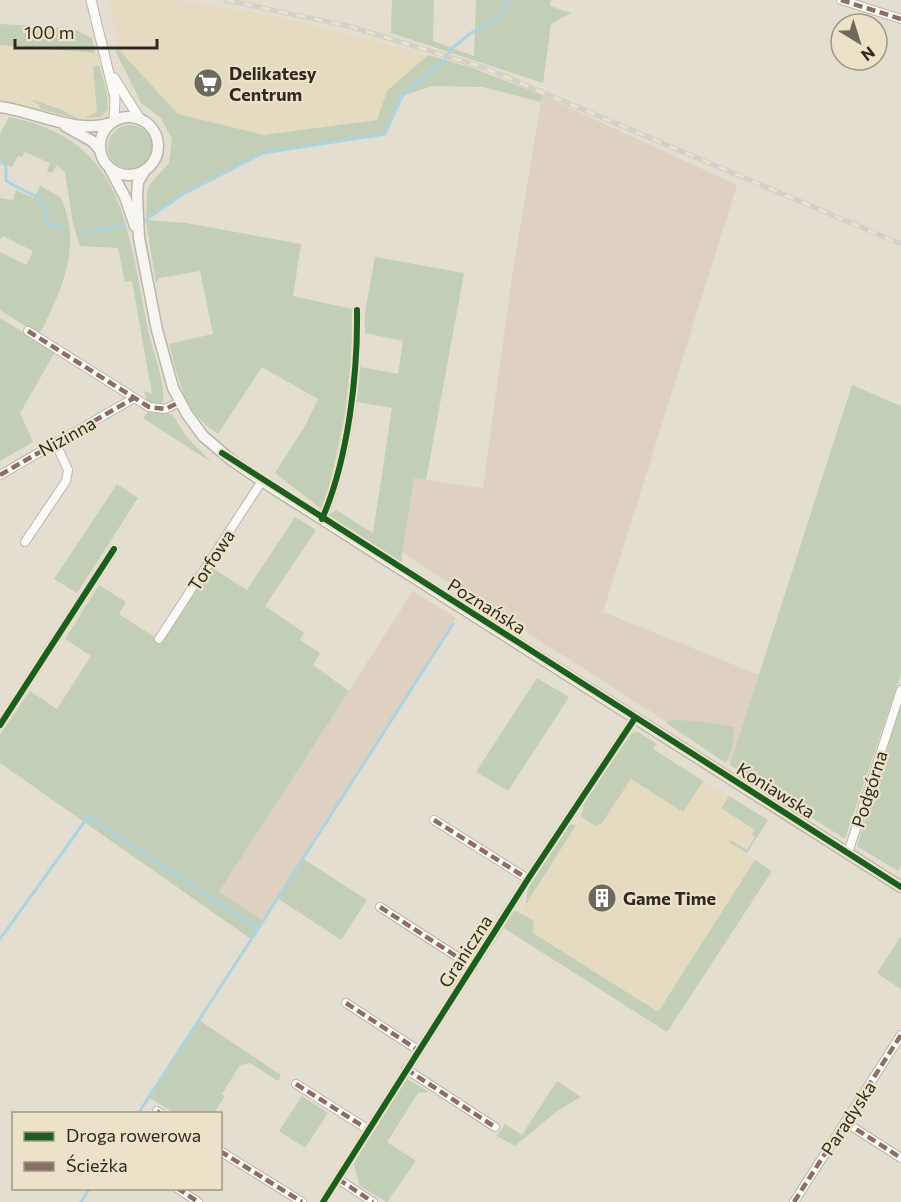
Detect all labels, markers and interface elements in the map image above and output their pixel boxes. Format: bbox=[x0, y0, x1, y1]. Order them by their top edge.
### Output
scale bar bbox=[15, 12, 158, 50]
north arrow bbox=[829, 12, 889, 72]
text: 100 m bbox=[24, 21, 74, 43]
text: N bbox=[858, 43, 879, 65]
place label: Delikatesy Centrum bbox=[229, 62, 317, 105]
supermarket icon: Delikatesy Centrum bbox=[192, 67, 224, 99]
street label: Nizinna bbox=[35, 411, 99, 461]
street label: Torfowa bbox=[183, 525, 239, 595]
street label: Poznańska bbox=[444, 573, 530, 639]
street label: Podgórna bbox=[846, 748, 892, 830]
street label: Koniawska bbox=[733, 757, 819, 823]
building icon: Game Time bbox=[586, 882, 618, 914]
place label: Game Time bbox=[623, 887, 716, 909]
street label: Graniczna bbox=[433, 911, 497, 991]
street label: Paradyska bbox=[816, 1077, 880, 1159]
legend bbox=[12, 1112, 222, 1190]
text: Droga rowerowa bbox=[66, 1124, 201, 1146]
text: Ścieżka bbox=[66, 1154, 128, 1176]

